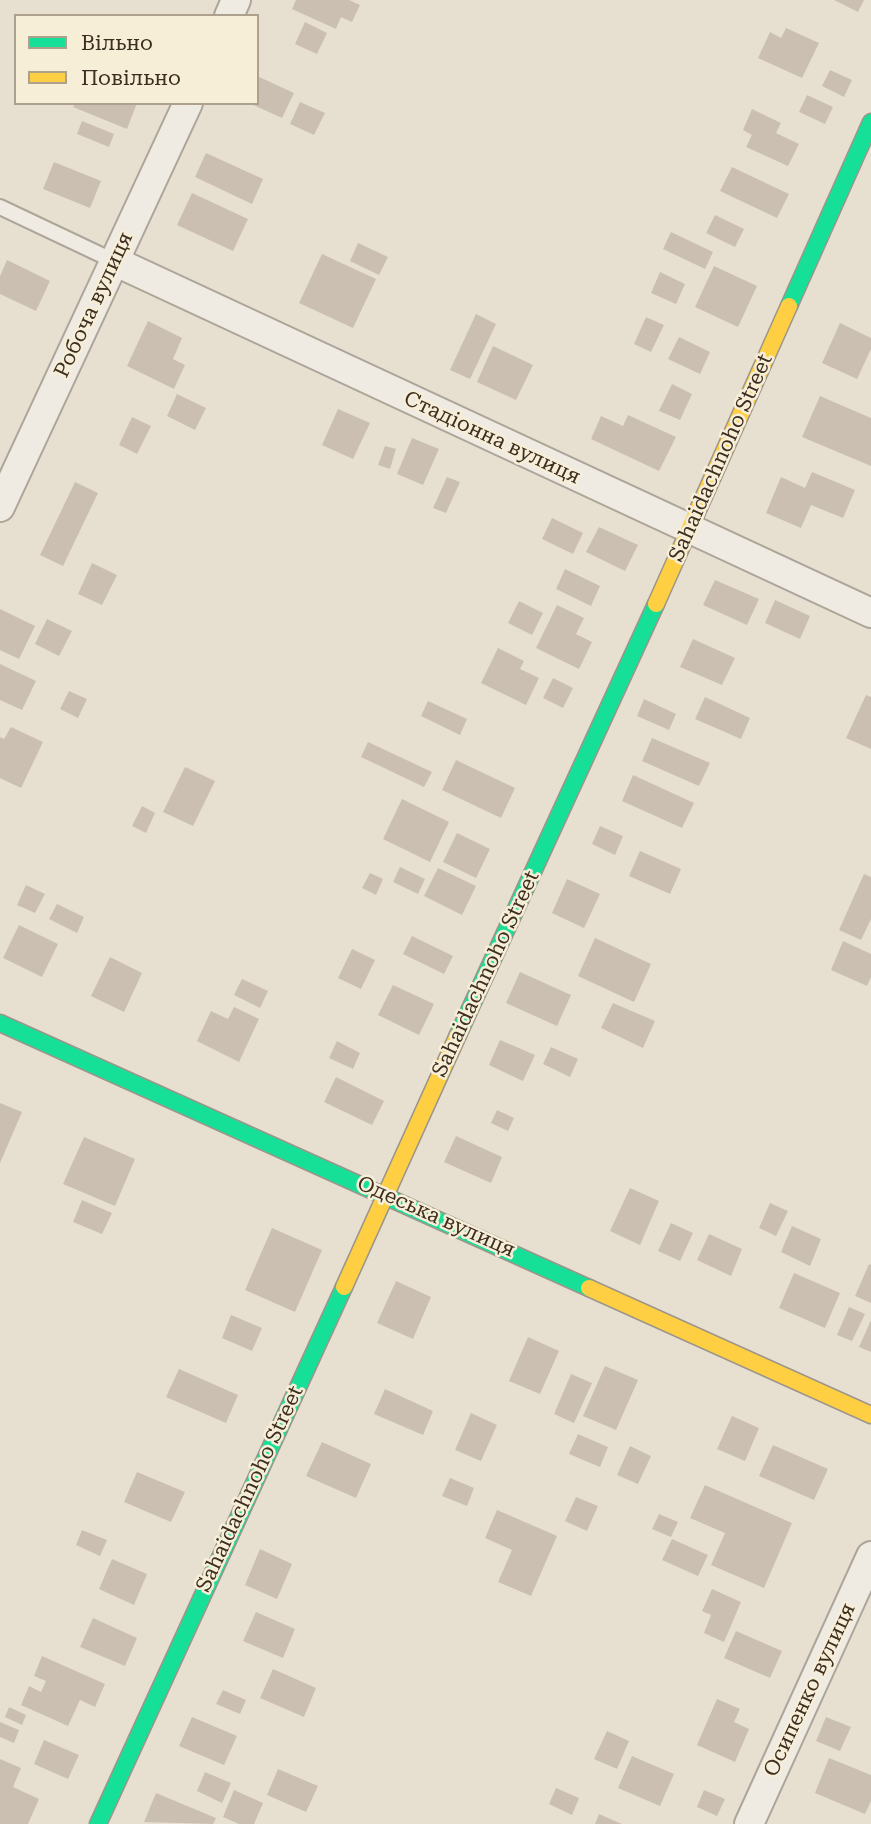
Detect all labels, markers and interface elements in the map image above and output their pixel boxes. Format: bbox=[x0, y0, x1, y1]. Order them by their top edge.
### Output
legend bbox=[14, 14, 259, 105]
text: Вільно bbox=[81, 31, 153, 55]
text: Повільно bbox=[81, 66, 181, 90]
street label: Робоча вулиця bbox=[49, 228, 139, 382]
street label: Sahaidachnoho Street bbox=[664, 350, 778, 566]
street label: Стадіонна вулиця bbox=[400, 386, 584, 490]
street label: Sahaidachnoho Street bbox=[427, 867, 545, 1081]
street label: Одеська вулиця bbox=[353, 1171, 519, 1263]
street label: Sahaidachnoho Street bbox=[191, 1382, 309, 1596]
street label: Осипенко вулиця bbox=[759, 1599, 861, 1781]

